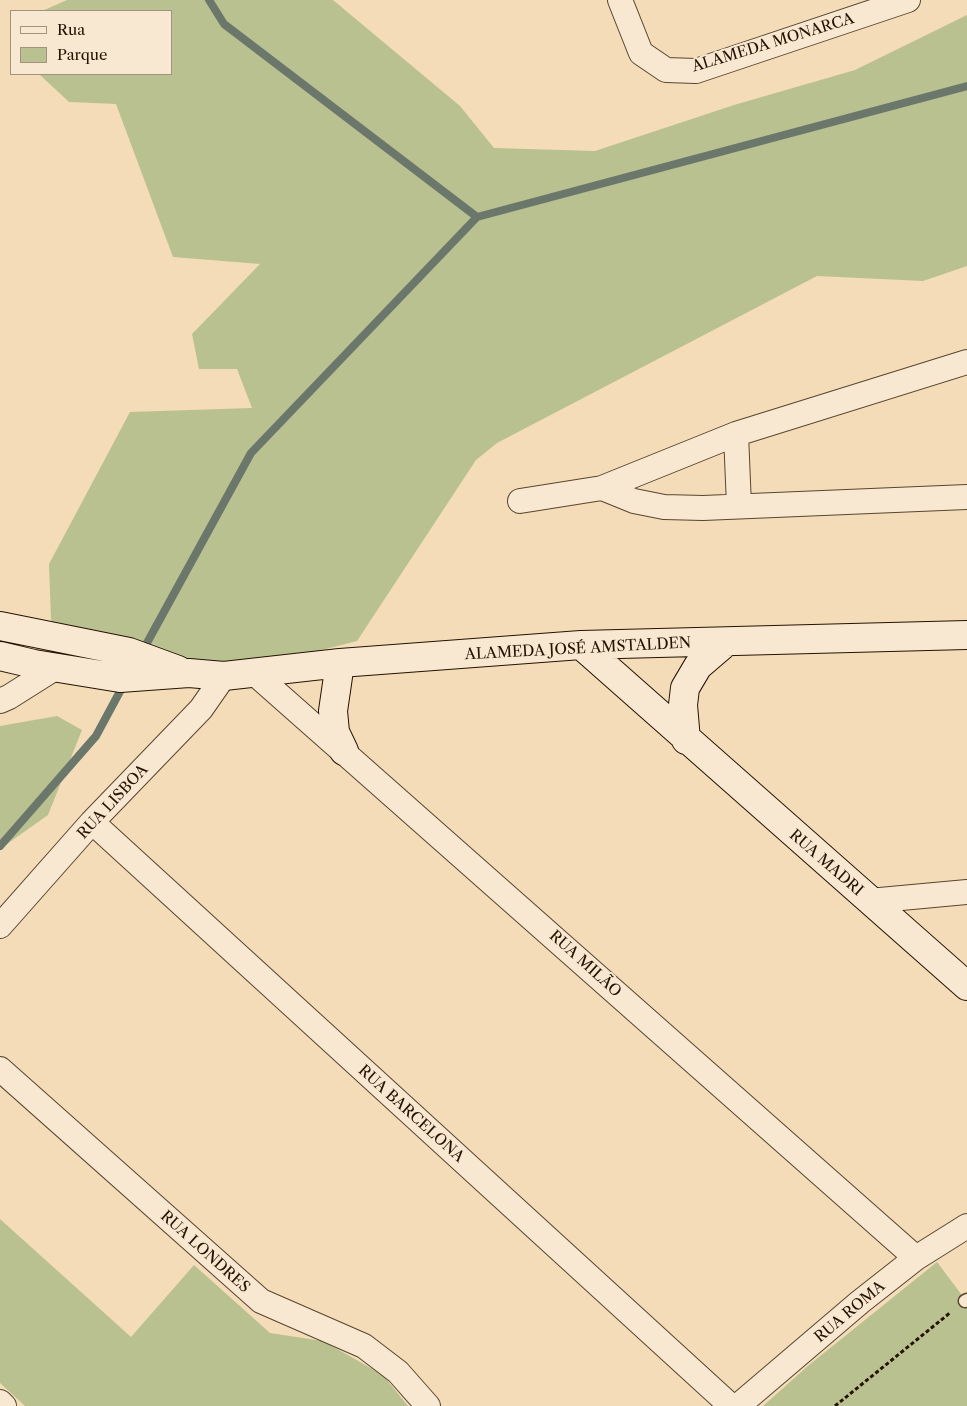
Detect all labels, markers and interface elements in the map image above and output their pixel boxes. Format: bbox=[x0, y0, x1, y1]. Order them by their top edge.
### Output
legend bbox=[10, 10, 172, 75]
street label: ALAMEDA MONARCA bbox=[690, 10, 856, 76]
text: Rua bbox=[57, 20, 85, 39]
text: Parque bbox=[57, 45, 107, 64]
street label: ALAMEDA JOSÉ AMSTALDEN bbox=[464, 634, 692, 664]
street label: RUA LISBOA bbox=[74, 761, 152, 843]
street label: RUA MADRI bbox=[785, 826, 867, 900]
street label: RUA MILÃO bbox=[545, 927, 625, 1001]
street label: RUA BARCELONA bbox=[354, 1062, 468, 1166]
street label: RUA LONDRES bbox=[157, 1207, 253, 1297]
street label: RUA ROMA bbox=[811, 1277, 889, 1347]

